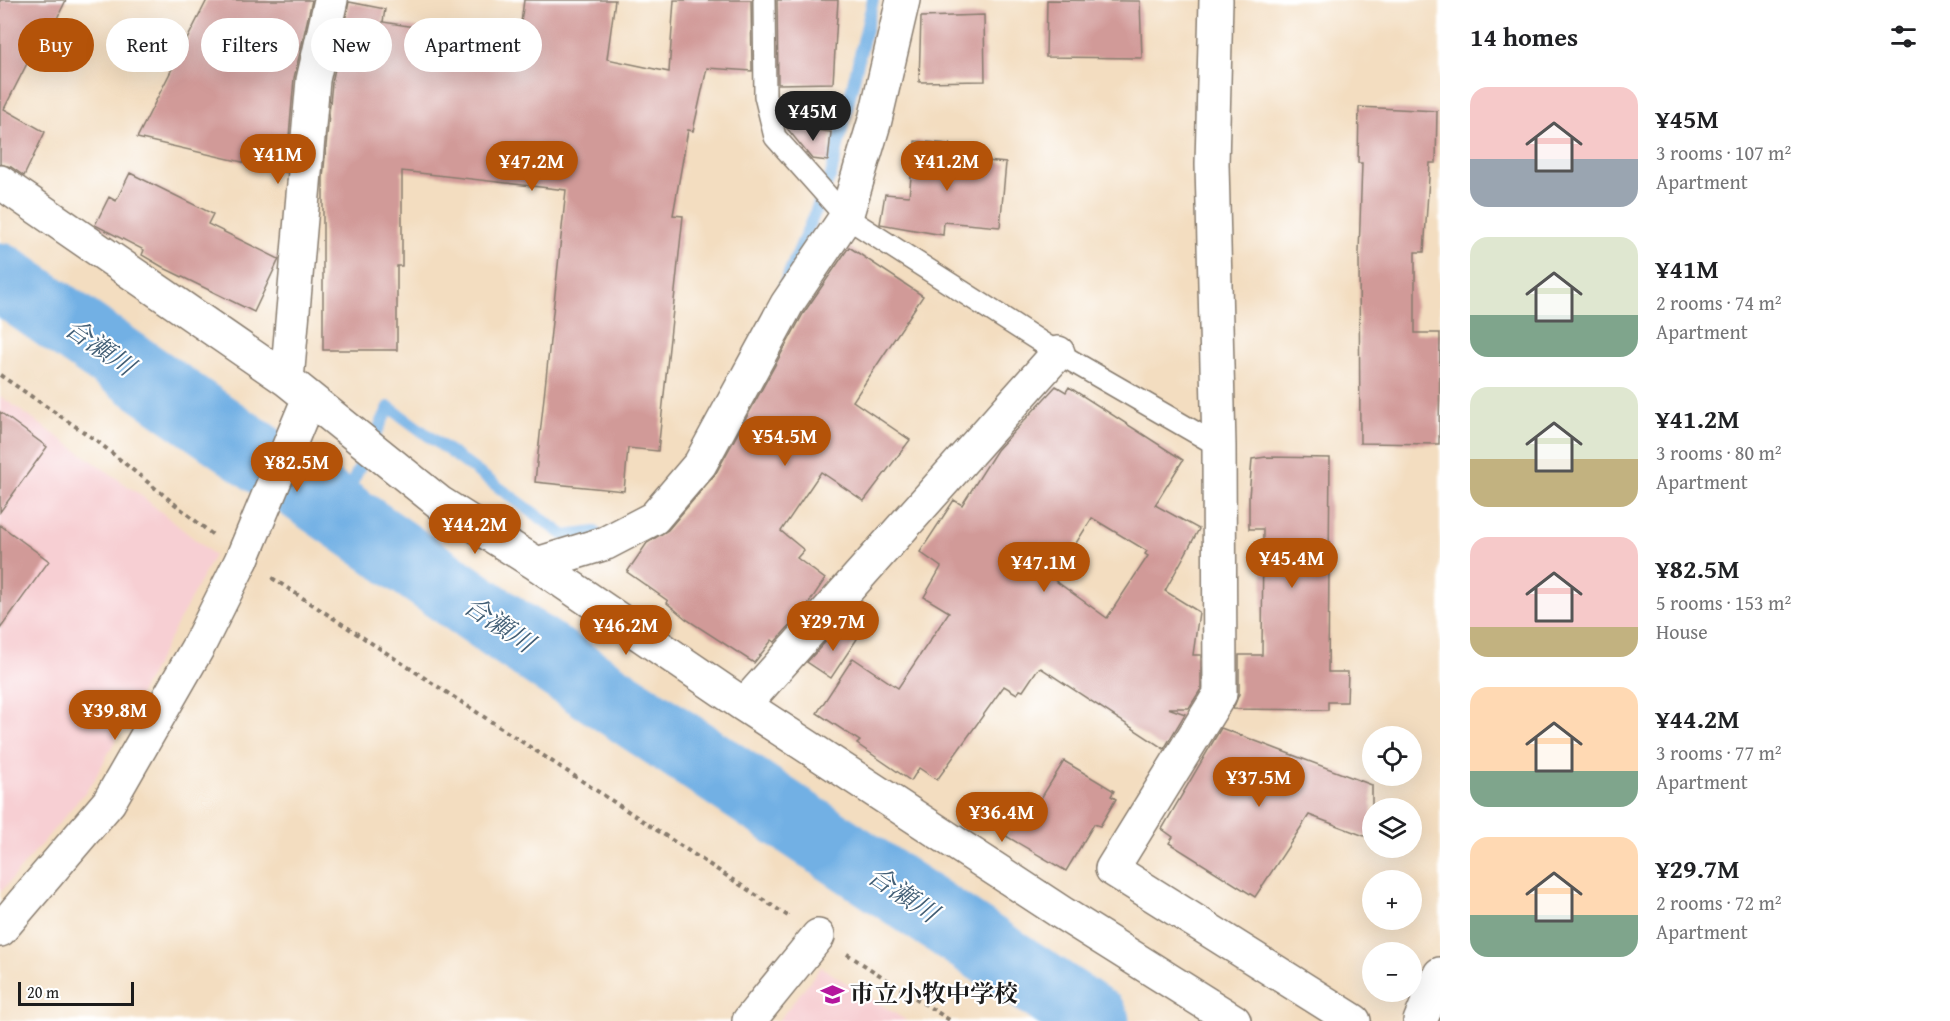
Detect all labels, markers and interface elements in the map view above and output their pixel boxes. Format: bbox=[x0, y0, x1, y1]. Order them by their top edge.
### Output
text: 14 homes bbox=[1470, 17, 1578, 56]
chip: Buy bbox=[18, 18, 94, 72]
chip: Rent bbox=[106, 18, 189, 72]
chip: Filters bbox=[201, 18, 299, 72]
chip: New bbox=[311, 18, 392, 72]
chip: Apartment bbox=[404, 18, 542, 72]
icon: filters bbox=[1887, 20, 1920, 53]
pin: ¥45M bbox=[777, 91, 849, 142]
text: ¥45M bbox=[789, 96, 837, 125]
text: ¥45M bbox=[1656, 99, 1719, 138]
icon: home bbox=[1518, 111, 1590, 183]
pin: ¥41M bbox=[242, 134, 314, 185]
text: 3 rooms · 107 m² bbox=[1656, 138, 1791, 167]
text: ¥41M bbox=[254, 139, 302, 168]
pin: ¥47.2M bbox=[483, 141, 581, 192]
pin: ¥41.2M bbox=[898, 141, 996, 192]
text: ¥47.2M bbox=[500, 146, 564, 175]
text: ¥41.2M bbox=[915, 146, 979, 175]
text: Apartment bbox=[1656, 167, 1748, 196]
text: ¥41M bbox=[1656, 249, 1719, 288]
icon: home bbox=[1518, 261, 1590, 333]
text: 2 rooms · 74 m² bbox=[1656, 288, 1782, 317]
water label: 合瀬川 bbox=[57, 308, 146, 387]
text: Apartment bbox=[1656, 317, 1748, 346]
text: ¥41.2M bbox=[1656, 399, 1740, 438]
icon: home bbox=[1518, 411, 1590, 483]
pin: ¥54.5M bbox=[736, 416, 834, 467]
text: ¥54.5M bbox=[753, 421, 817, 450]
text: 3 rooms · 80 m² bbox=[1656, 438, 1782, 467]
pin: ¥82.5M bbox=[248, 442, 346, 493]
text: ¥82.5M bbox=[265, 447, 329, 476]
text: Apartment bbox=[1656, 467, 1748, 496]
pin: ¥44.2M bbox=[426, 504, 524, 555]
text: ¥44.2M bbox=[443, 509, 507, 538]
pin: ¥45.4M bbox=[1243, 538, 1341, 589]
pin: ¥47.1M bbox=[995, 542, 1093, 593]
text: ¥45.4M bbox=[1260, 543, 1324, 572]
text: ¥47.1M bbox=[1012, 547, 1076, 576]
text: ¥82.5M bbox=[1656, 549, 1740, 588]
icon: home bbox=[1518, 561, 1590, 633]
water label: 合瀬川 bbox=[456, 586, 545, 663]
text: 5 rooms · 153 m² bbox=[1656, 588, 1791, 617]
pin: ¥29.7M bbox=[784, 601, 882, 652]
pin: ¥46.2M bbox=[577, 605, 675, 656]
text: ¥29.7M bbox=[801, 606, 865, 635]
text: ¥46.2M bbox=[594, 610, 658, 639]
text: House bbox=[1656, 617, 1708, 646]
pin: ¥39.8M bbox=[66, 690, 164, 741]
text: ¥39.8M bbox=[83, 695, 147, 724]
text: ¥44.2M bbox=[1656, 699, 1740, 738]
icon: home bbox=[1518, 711, 1590, 783]
map controls bbox=[1362, 726, 1422, 1002]
button: locate bbox=[1362, 726, 1422, 786]
text: 3 rooms · 77 m² bbox=[1656, 738, 1782, 767]
pin: ¥37.5M bbox=[1210, 757, 1308, 808]
text: ¥37.5M bbox=[1227, 762, 1291, 791]
text: Apartment bbox=[1656, 767, 1748, 796]
pin: ¥36.4M bbox=[953, 792, 1051, 843]
text: ¥36.4M bbox=[970, 797, 1034, 826]
button: layers bbox=[1362, 798, 1422, 858]
text: ¥29.7M bbox=[1656, 849, 1740, 888]
water label: 合瀬川 bbox=[860, 856, 949, 933]
icon: home bbox=[1518, 861, 1590, 933]
button: + bbox=[1362, 870, 1422, 930]
text: 2 rooms · 72 m² bbox=[1656, 888, 1782, 917]
text: Apartment bbox=[1656, 917, 1748, 946]
button: − bbox=[1362, 942, 1422, 1002]
place label: 市立小牧中学校 bbox=[850, 976, 1018, 1011]
scale bar bbox=[18, 979, 134, 1006]
text: 20 m bbox=[27, 980, 59, 1004]
school or university icon: 市立小牧中学校 bbox=[819, 981, 845, 1007]

